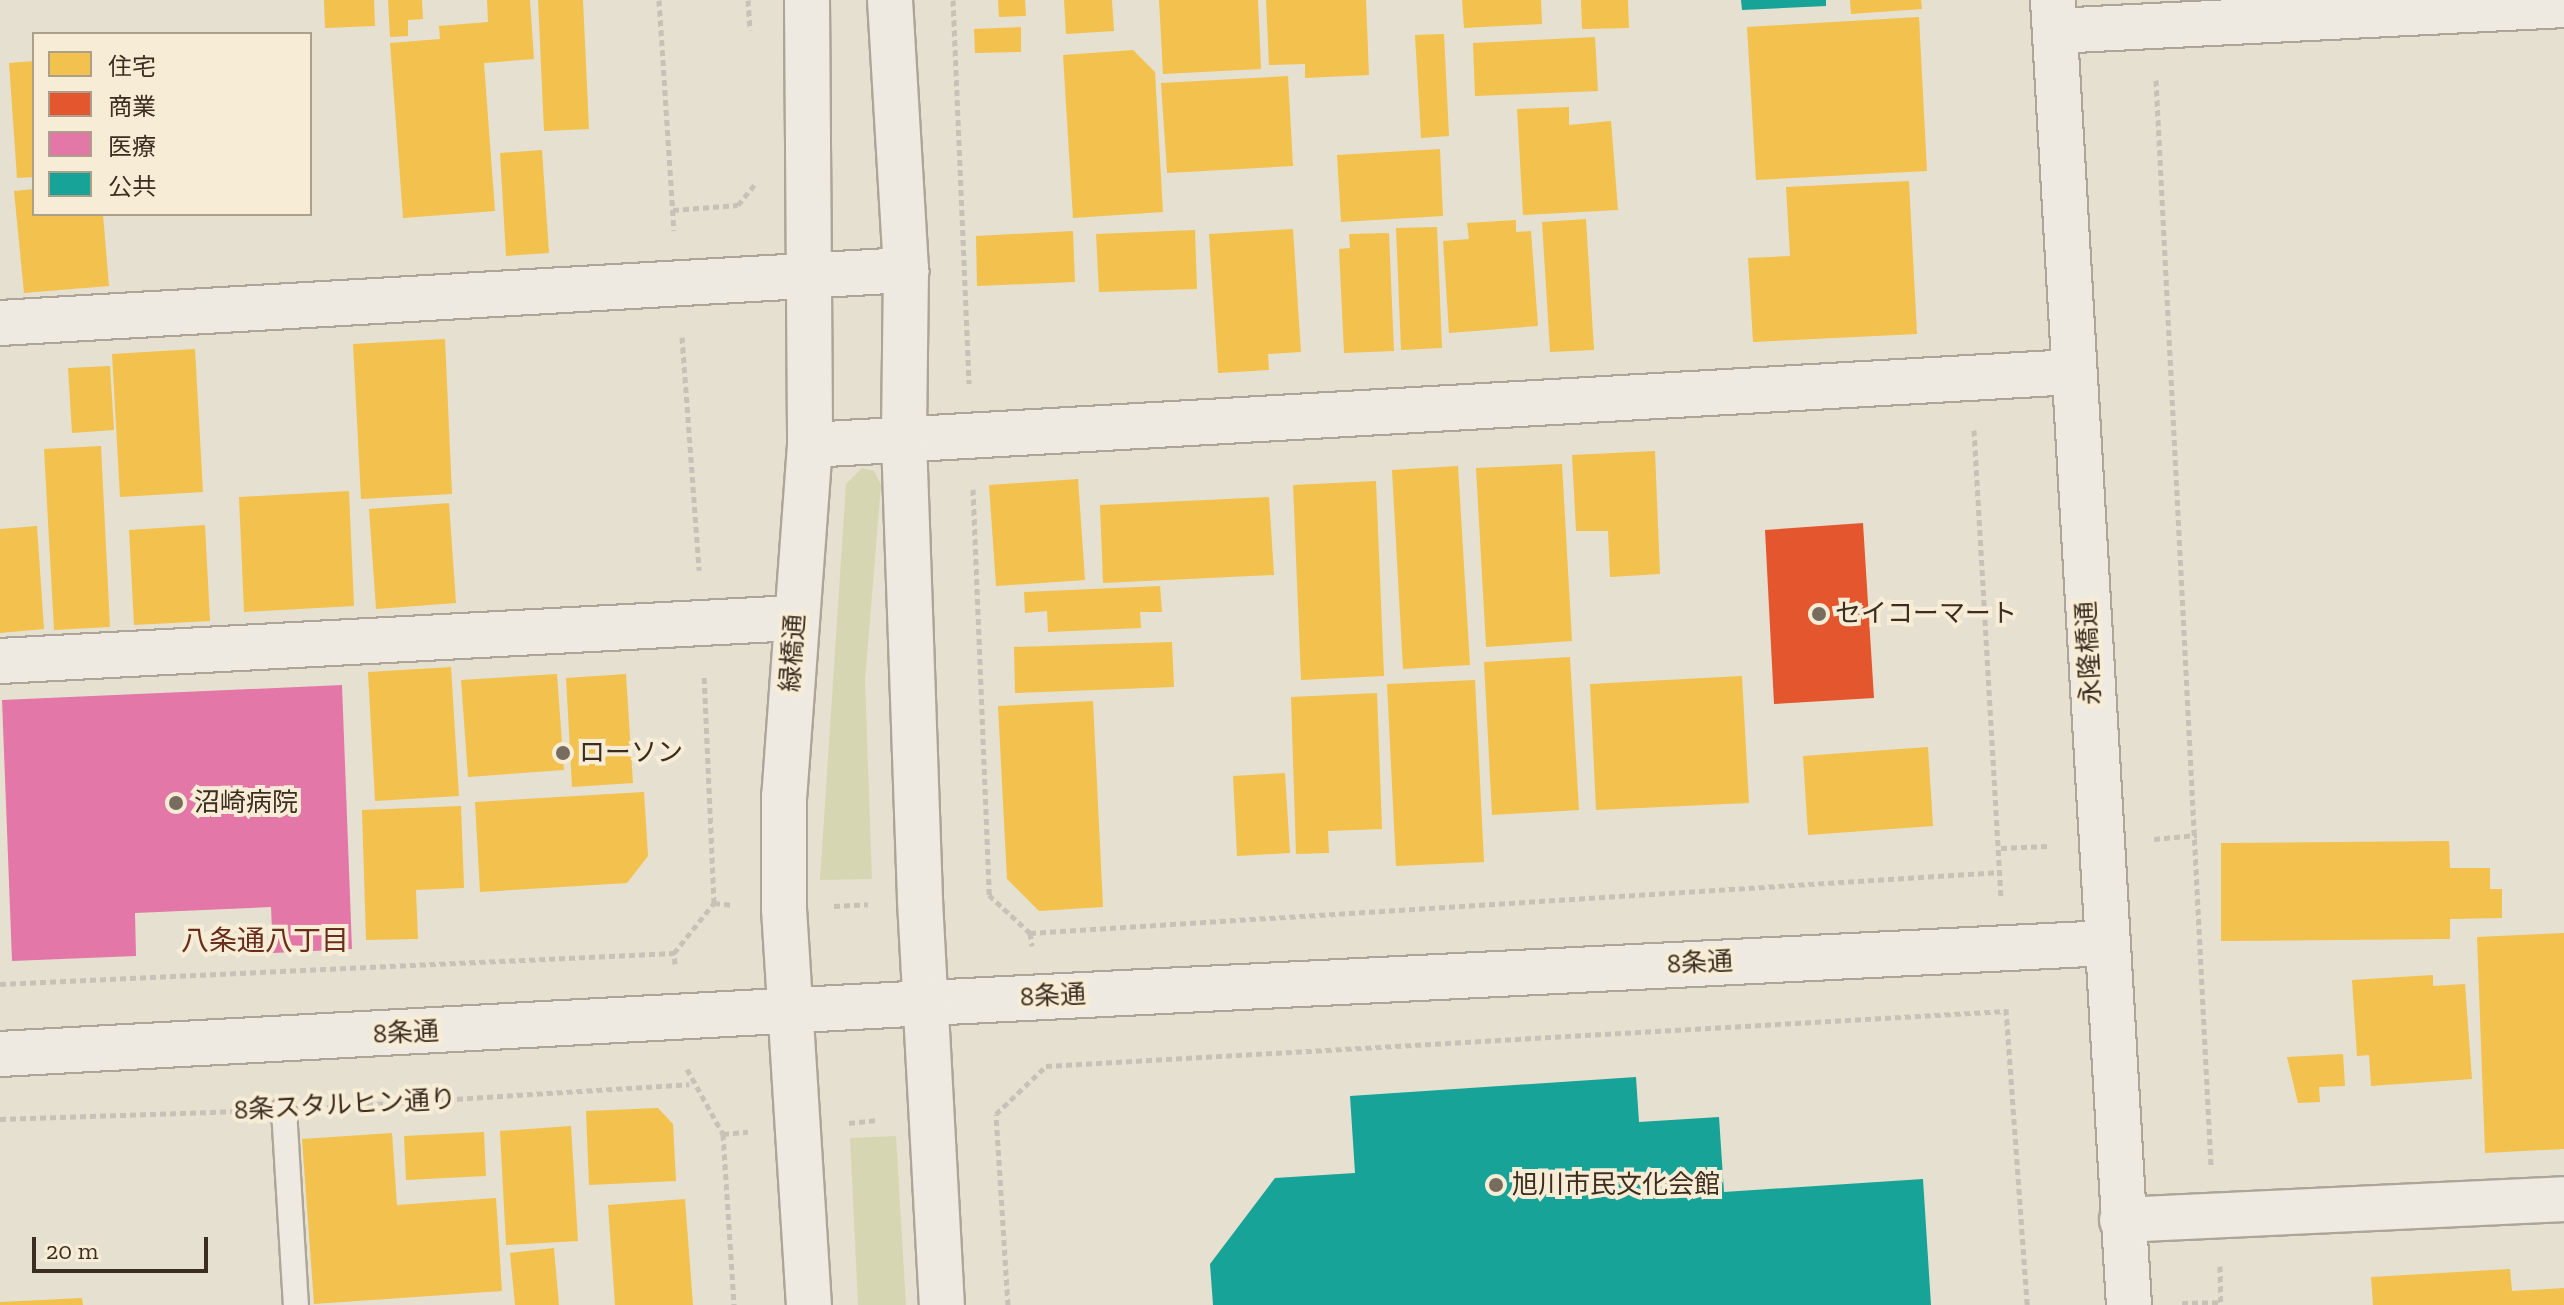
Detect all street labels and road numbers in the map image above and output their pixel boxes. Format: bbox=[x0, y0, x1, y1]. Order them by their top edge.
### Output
street label: 永隆橋通 bbox=[2071, 600, 2107, 706]
street label: 緑橋通 bbox=[775, 613, 811, 693]
street label: 8条通 bbox=[1666, 946, 1734, 980]
street label: 8条通 bbox=[1019, 979, 1087, 1013]
street label: 8条通 bbox=[372, 1016, 440, 1050]
street label: 8条スタルヒン通り bbox=[233, 1084, 457, 1126]

